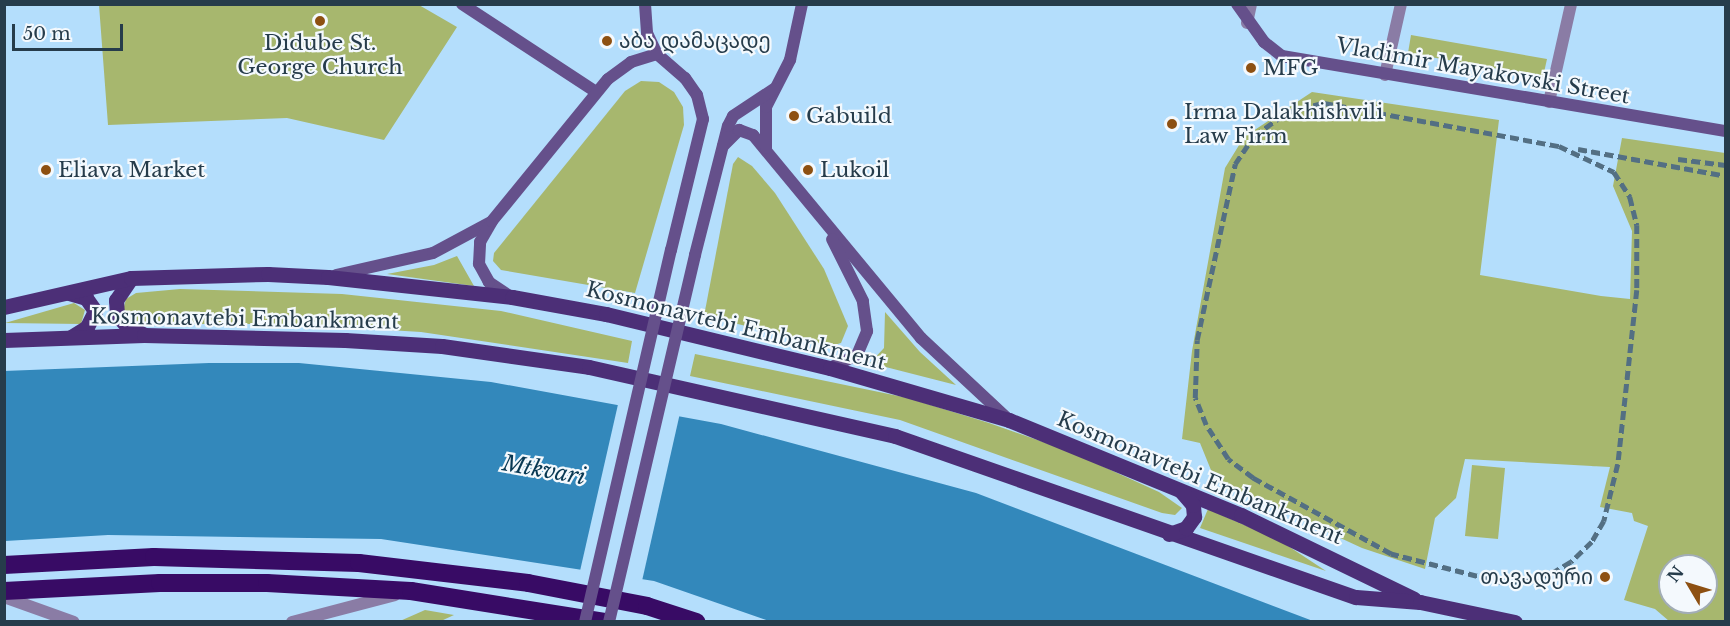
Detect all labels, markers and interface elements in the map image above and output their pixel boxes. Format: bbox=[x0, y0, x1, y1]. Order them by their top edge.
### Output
scale bar bbox=[15, 12, 126, 50]
marker: Didube St. George Church bbox=[313, 14, 327, 28]
text: 50 m bbox=[23, 23, 71, 45]
place label: აბა დამაცადე bbox=[619, 28, 771, 54]
place label: Didube St. George Church bbox=[237, 30, 403, 80]
street label: Vladimir Mayakovski Street bbox=[1334, 33, 1632, 109]
marker: აბა დამაცადე bbox=[600, 34, 614, 48]
place label: MFG bbox=[1263, 55, 1318, 81]
marker: MFG bbox=[1244, 61, 1258, 75]
place label: Irma Dalakhishvili Law Firm bbox=[1184, 99, 1384, 149]
place label: Gabuild bbox=[806, 103, 892, 129]
marker: Gabuild bbox=[787, 109, 801, 123]
marker: Irma Dalakhishvili Law Firm bbox=[1165, 117, 1179, 131]
place label: Eliava Market bbox=[58, 157, 205, 183]
place label: Lukoil bbox=[820, 157, 889, 183]
marker: Eliava Market bbox=[39, 163, 53, 177]
marker: Lukoil bbox=[801, 163, 815, 177]
street label: Kosmonavtebi Embankment bbox=[583, 276, 889, 376]
street label: Kosmonavtebi Embankment bbox=[91, 304, 399, 334]
street label: Kosmonavtebi Embankment bbox=[1053, 406, 1347, 550]
water label: Mtkvari bbox=[500, 450, 588, 490]
north arrow bbox=[1658, 554, 1718, 614]
text: N bbox=[1663, 562, 1688, 586]
place label: თავადური bbox=[1480, 564, 1593, 590]
marker: თავადური bbox=[1598, 570, 1612, 584]

